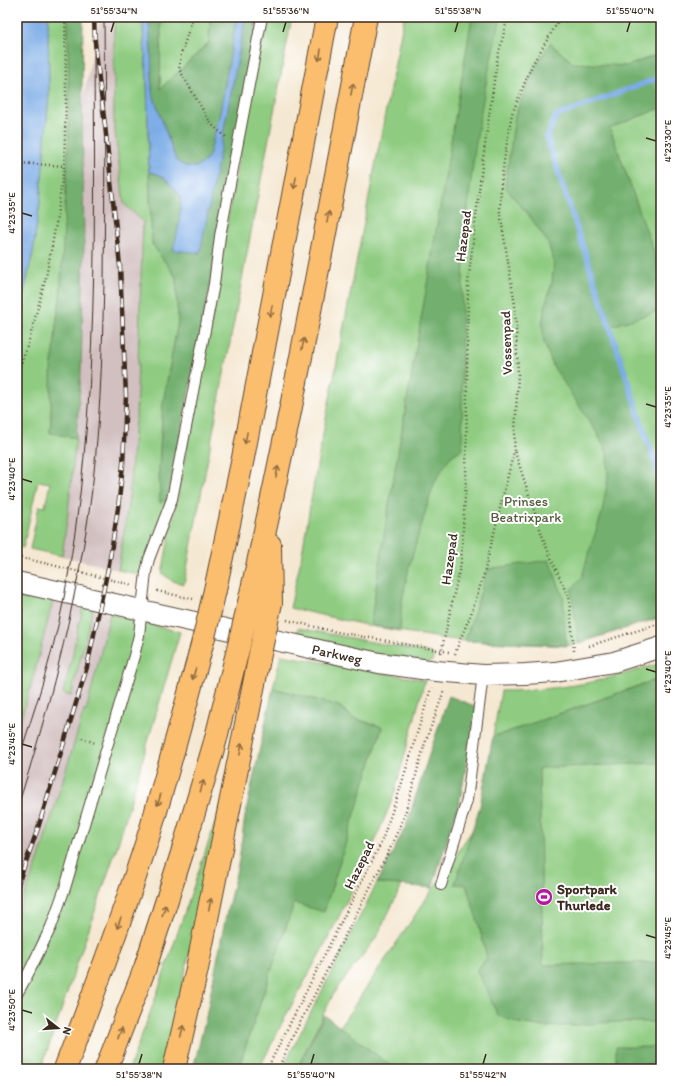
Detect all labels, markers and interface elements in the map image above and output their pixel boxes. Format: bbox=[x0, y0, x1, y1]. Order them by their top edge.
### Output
text: 51°55'34"N bbox=[90, 4, 138, 17]
text: 51°55'36"N bbox=[263, 4, 309, 17]
text: 51°55'38"N bbox=[435, 4, 482, 17]
text: 51°55'40"N bbox=[606, 4, 654, 17]
one-way arrow bbox=[315, 48, 323, 61]
one-way arrow bbox=[349, 83, 357, 96]
text: 4°23'30"E bbox=[661, 119, 674, 162]
one-way arrow bbox=[291, 176, 299, 189]
text: 4°23'35"E bbox=[5, 192, 18, 234]
street label: Hazepad bbox=[452, 209, 475, 263]
one-way arrow bbox=[324, 211, 332, 224]
one-way arrow bbox=[267, 304, 275, 317]
street label: Vossenpad bbox=[497, 310, 516, 375]
one-way arrow bbox=[299, 338, 307, 351]
text: 4°23'35"E bbox=[661, 386, 674, 428]
one-way arrow bbox=[242, 432, 250, 445]
text: 4°23'40"E bbox=[5, 457, 18, 500]
one-way arrow bbox=[274, 466, 282, 479]
park label: Prinses Beatrixpark bbox=[491, 493, 562, 526]
street label: Hazepad bbox=[437, 532, 462, 586]
street label: Parkweg bbox=[310, 641, 364, 668]
text: 4°23'40"E bbox=[661, 650, 674, 693]
one-way arrow bbox=[190, 668, 197, 681]
text: 4°23'45"E bbox=[5, 723, 18, 765]
one-way arrow bbox=[237, 743, 245, 756]
one-way arrow bbox=[199, 780, 206, 793]
one-way arrow bbox=[155, 793, 162, 806]
street label: Hazepad bbox=[340, 838, 379, 892]
place label: Sportpark Thurlede bbox=[556, 881, 618, 914]
sports icon: Sportpark Thurlede bbox=[534, 887, 554, 907]
one-way arrow bbox=[206, 898, 214, 911]
one-way arrow bbox=[160, 905, 168, 917]
one-way arrow bbox=[115, 917, 122, 930]
text: 4°23'45"E bbox=[661, 917, 674, 959]
text: 4°23'50"E bbox=[5, 988, 18, 1031]
north arrow bbox=[38, 1008, 78, 1048]
text: N bbox=[60, 1025, 74, 1036]
one-way arrow bbox=[179, 1025, 187, 1038]
one-way arrow bbox=[116, 1027, 124, 1039]
text: 51°55'38"N bbox=[116, 1068, 163, 1081]
text: 51°55'40"N bbox=[287, 1068, 335, 1081]
text: 51°55'42"N bbox=[460, 1068, 507, 1081]

